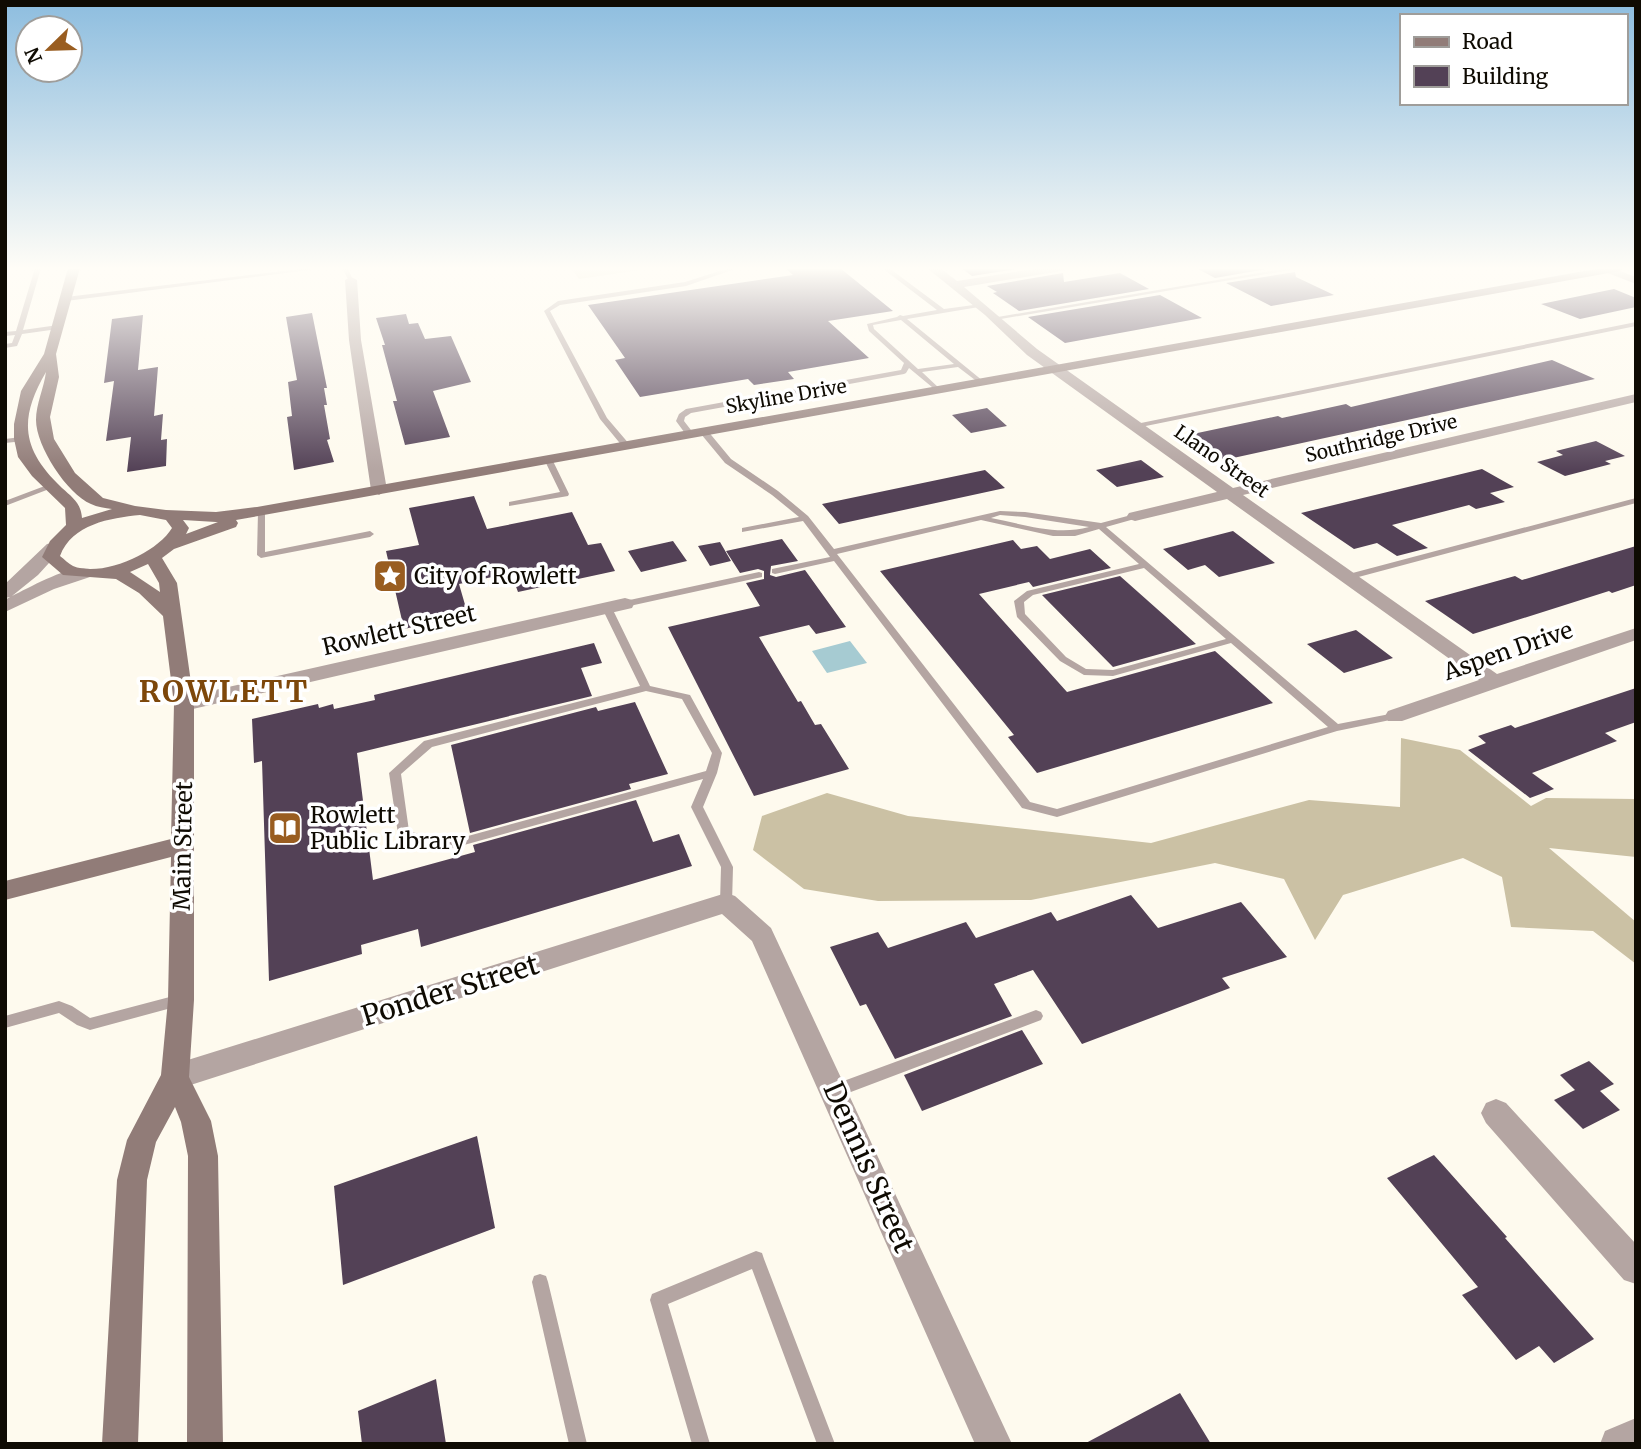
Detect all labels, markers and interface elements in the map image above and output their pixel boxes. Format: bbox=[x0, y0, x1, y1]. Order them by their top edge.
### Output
north arrow bbox=[14, 14, 84, 84]
legend bbox=[1400, 14, 1627, 105]
text: Road bbox=[1462, 28, 1513, 55]
text: N bbox=[19, 44, 47, 67]
text: Building bbox=[1462, 63, 1549, 90]
street label: Skyline Drive bbox=[724, 374, 848, 418]
street label: Southridge Drive bbox=[1303, 409, 1459, 467]
street label: Llano Street bbox=[1170, 420, 1275, 503]
place icon: City of Rowlett bbox=[371, 557, 409, 595]
place label: City of Rowlett bbox=[414, 561, 577, 590]
street label: Rowlett Street bbox=[319, 598, 479, 661]
street label: Aspen Drive bbox=[1439, 615, 1576, 686]
district label: ROWLETT bbox=[139, 672, 309, 710]
street label: Main Street bbox=[167, 781, 198, 911]
place label: Rowlett Public Library bbox=[310, 800, 466, 855]
library icon: Rowlett Public Library bbox=[266, 809, 304, 847]
street label: Ponder Street bbox=[357, 946, 543, 1034]
street label: Dennis Street bbox=[815, 1076, 923, 1258]

